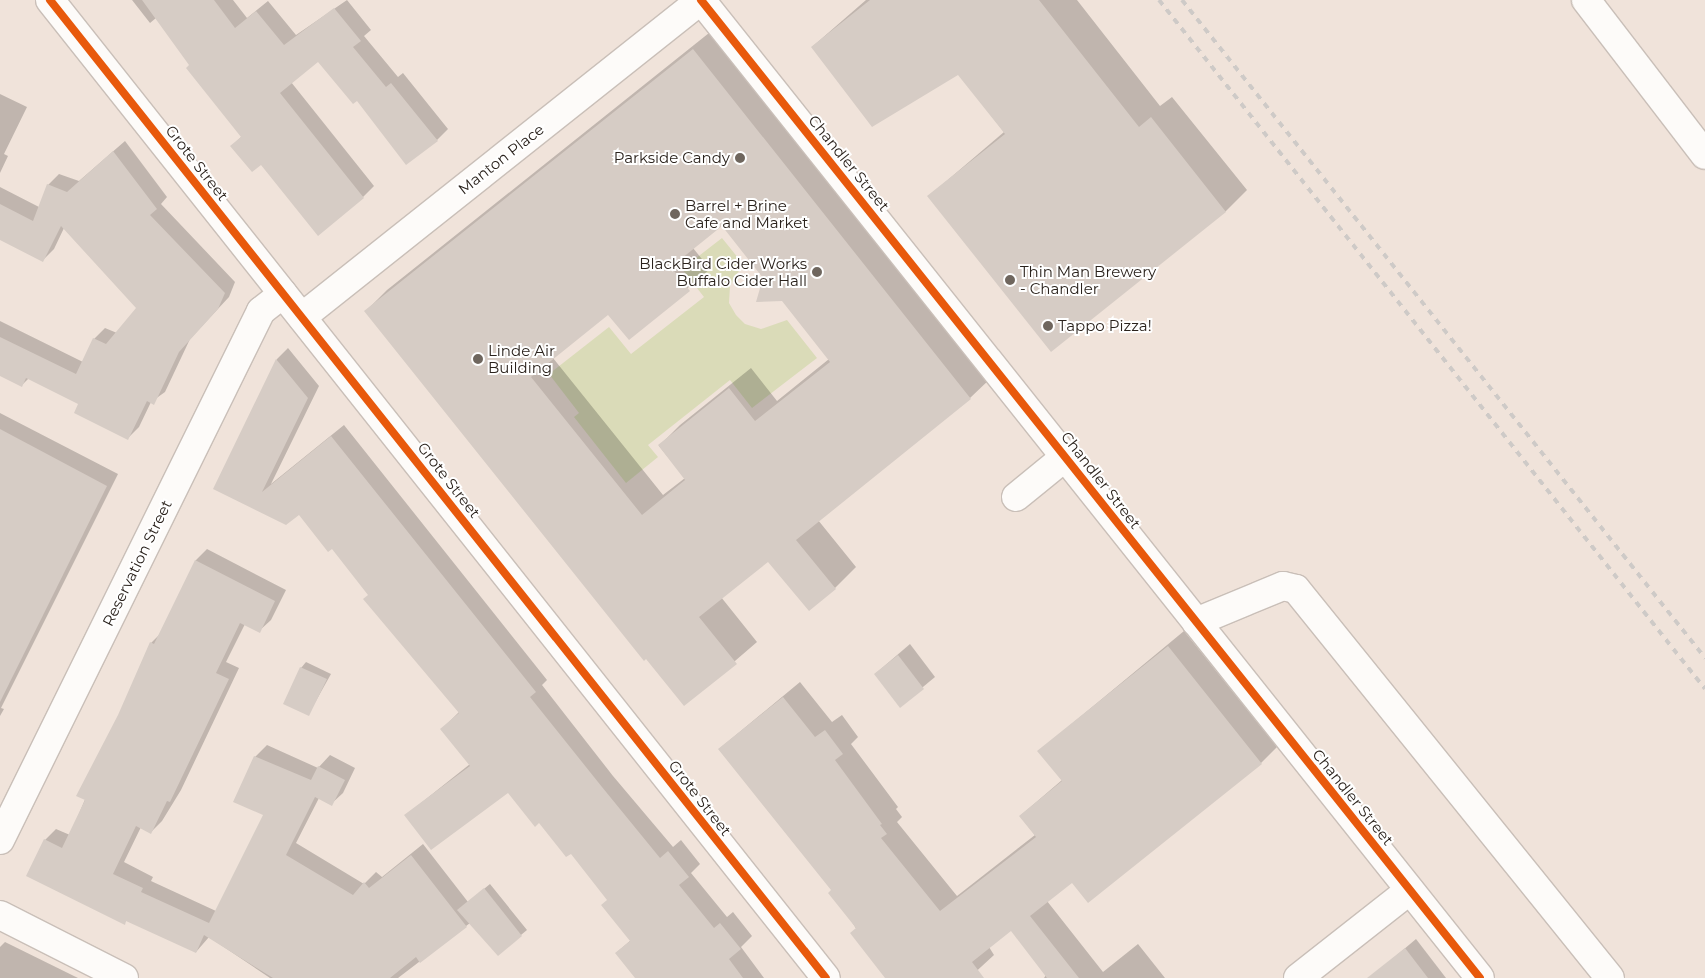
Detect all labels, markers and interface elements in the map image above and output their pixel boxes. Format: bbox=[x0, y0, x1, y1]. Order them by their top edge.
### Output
street label: Chandler Street bbox=[805, 111, 893, 215]
street label: Manton Place bbox=[455, 120, 547, 198]
street label: Grote Street bbox=[162, 122, 232, 204]
place label: Parkside Candy bbox=[614, 149, 730, 167]
marker: Parkside Candy bbox=[734, 152, 746, 164]
place label: Barrel + Brine Cafe and Market bbox=[685, 196, 808, 231]
marker: Barrel + Brine Cafe and Market bbox=[669, 208, 681, 220]
place label: BlackBird Cider Works Buffalo Cider Hall bbox=[639, 254, 807, 289]
place label: Thin Man Brewery - Chandler bbox=[1020, 262, 1156, 297]
marker: BlackBird Cider Works Buffalo Cider Hall bbox=[811, 266, 823, 278]
marker: Thin Man Brewery - Chandler bbox=[1004, 274, 1016, 286]
place label: Tappo Pizza! bbox=[1058, 317, 1152, 335]
marker: Tappo Pizza! bbox=[1042, 320, 1054, 332]
place label: Linde Air Building bbox=[488, 341, 555, 376]
marker: Linde Air Building bbox=[472, 353, 484, 365]
street label: Chandler Street bbox=[1057, 428, 1145, 532]
street label: Grote Street bbox=[414, 439, 484, 521]
street label: Reservation Street bbox=[99, 497, 175, 629]
street label: Chandler Street bbox=[1309, 745, 1397, 849]
street label: Grote Street bbox=[665, 757, 735, 839]

